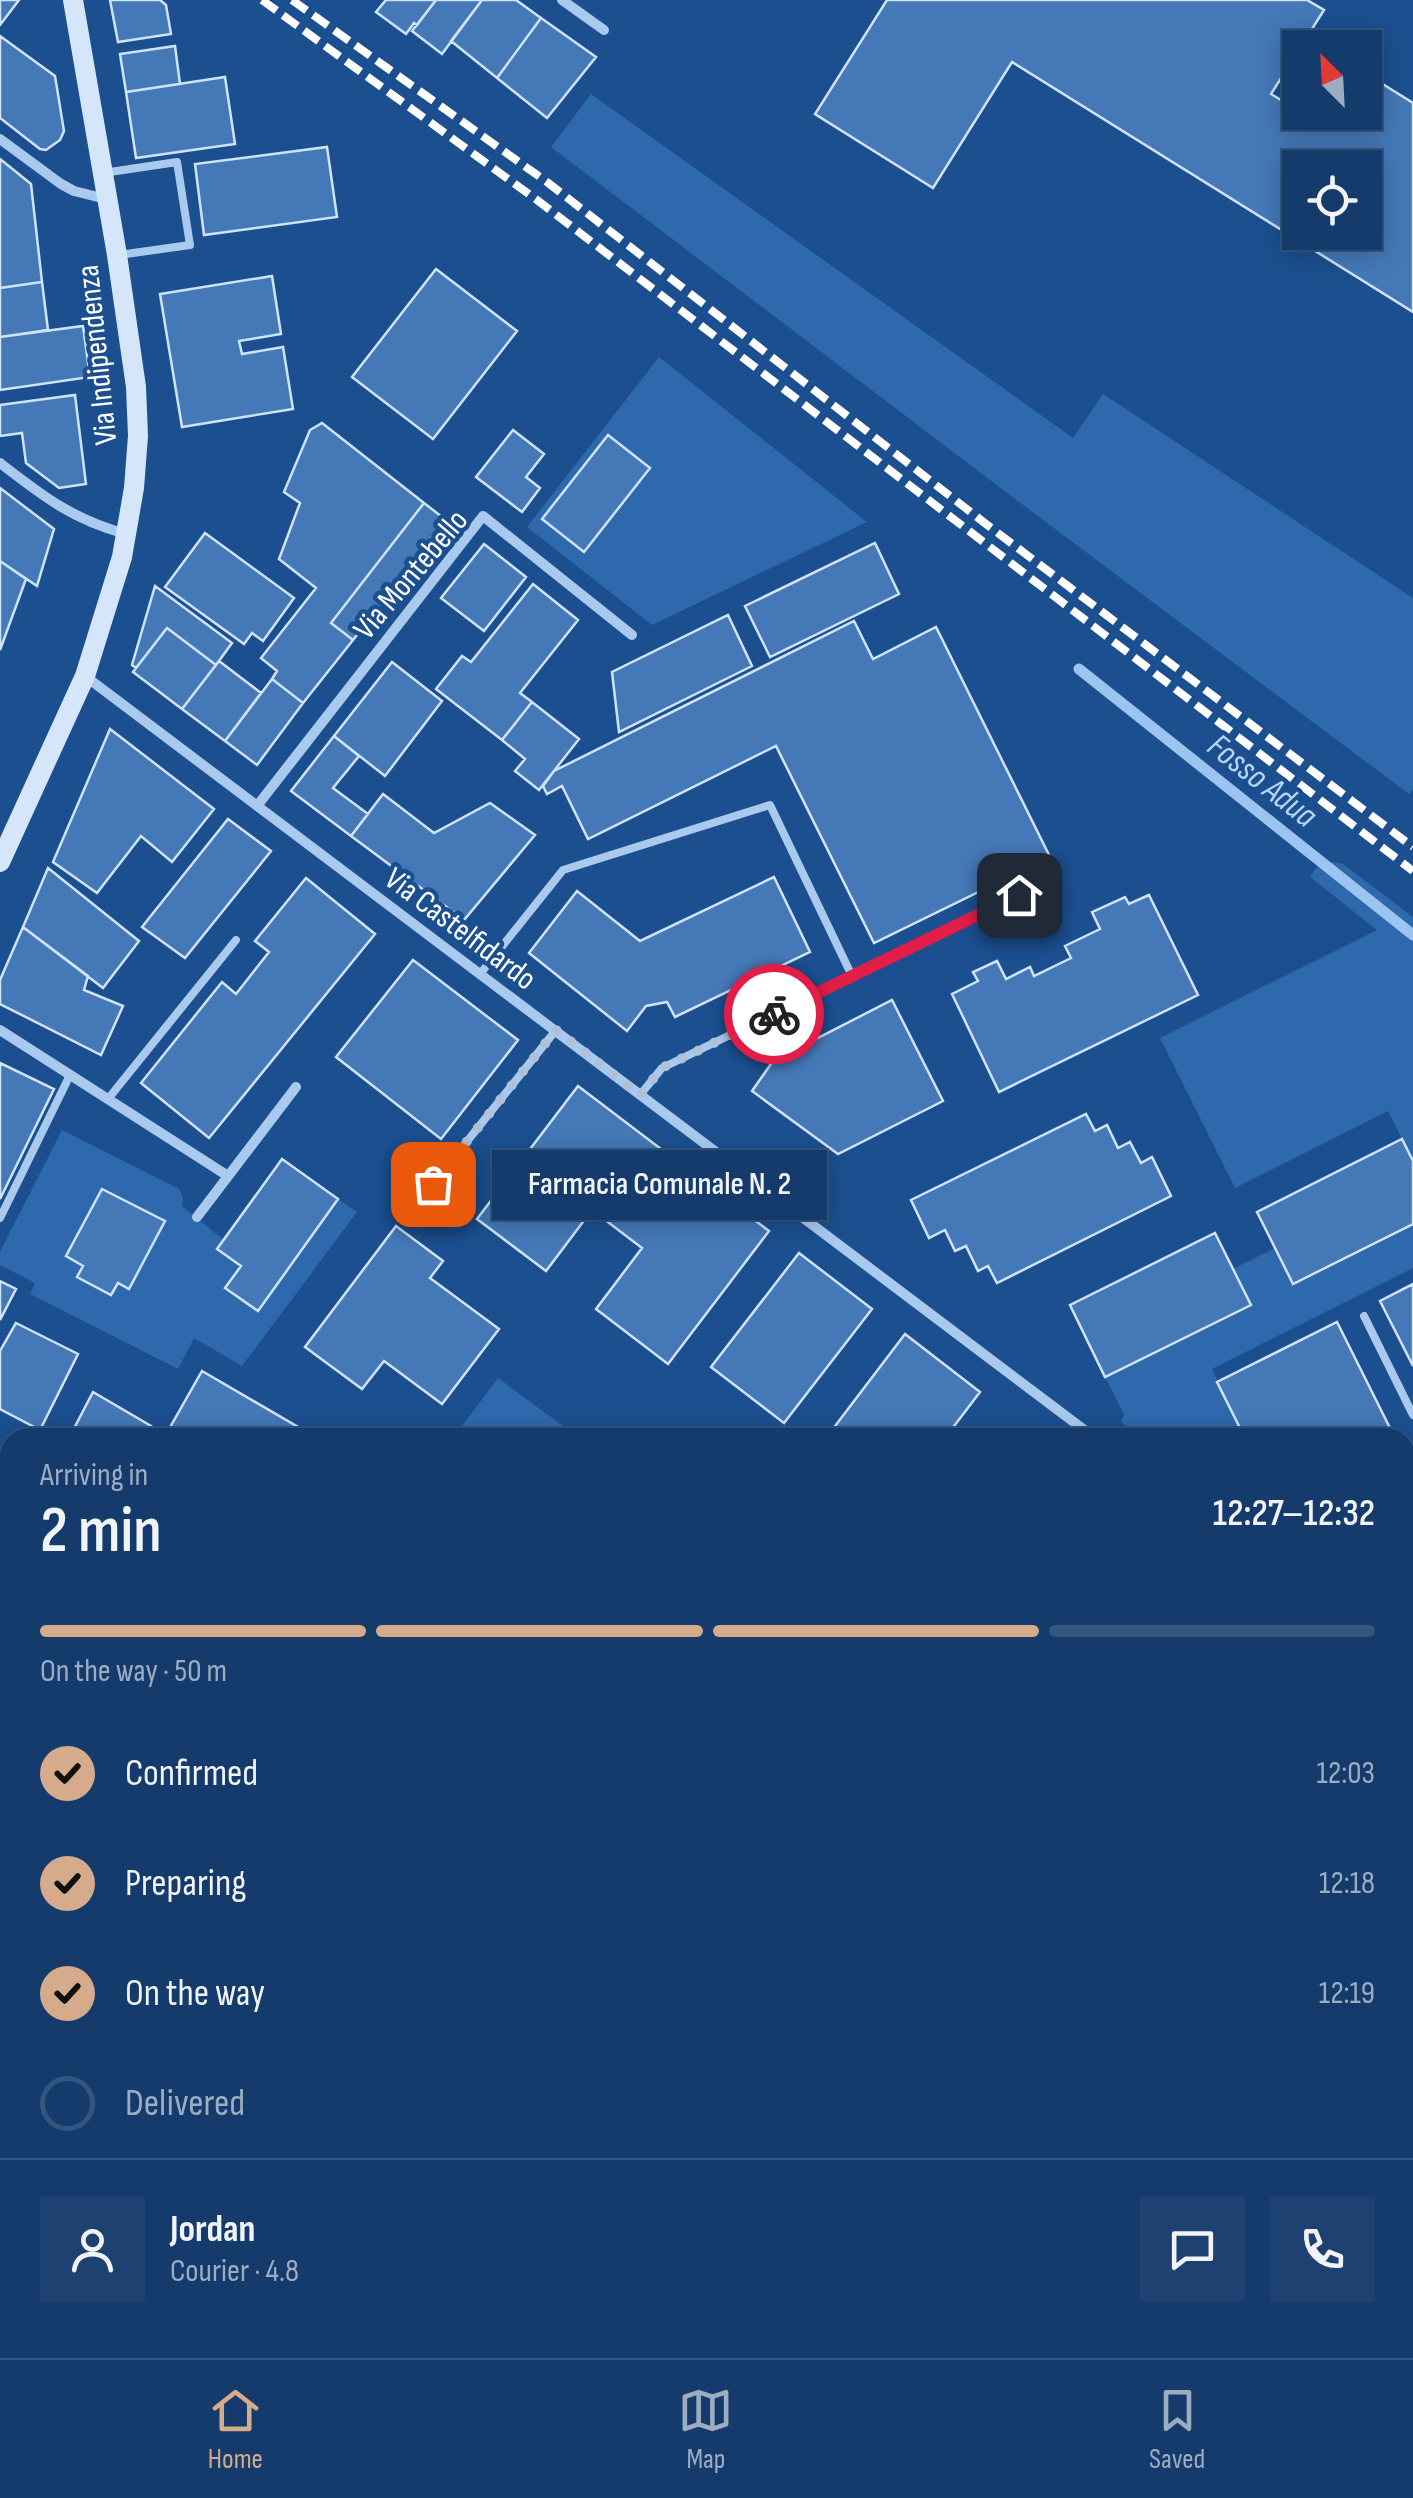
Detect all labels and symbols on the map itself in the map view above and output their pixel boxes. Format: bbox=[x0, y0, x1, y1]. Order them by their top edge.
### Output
north arrow bbox=[1282, 30, 1382, 130]
street label: Via Indipendenza bbox=[69, 263, 126, 447]
street label: Via Montebello bbox=[346, 502, 477, 648]
water label: Fosso Adua bbox=[1198, 725, 1326, 837]
pin bbox=[977, 853, 1062, 938]
street label: Via Castelfidardo bbox=[377, 860, 544, 999]
courier bbox=[724, 964, 824, 1064]
pin bbox=[391, 1142, 476, 1227]
callout: Farmacia Comunale N. 2 bbox=[493, 1149, 828, 1219]

